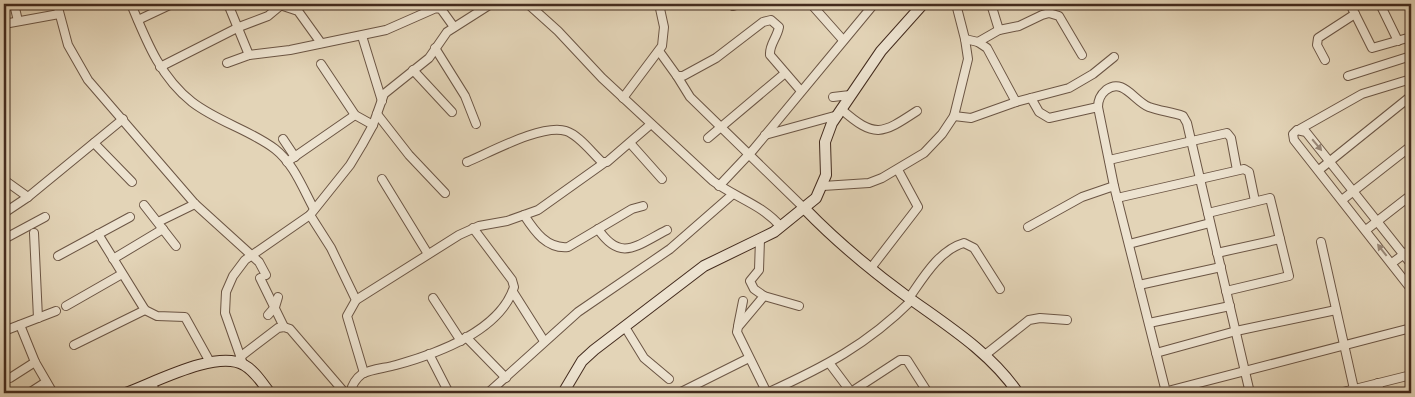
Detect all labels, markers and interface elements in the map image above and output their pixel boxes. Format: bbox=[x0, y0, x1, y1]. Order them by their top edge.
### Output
one-way arrow bbox=[1312, 138, 1323, 151]
one-way arrow bbox=[1376, 244, 1387, 257]

